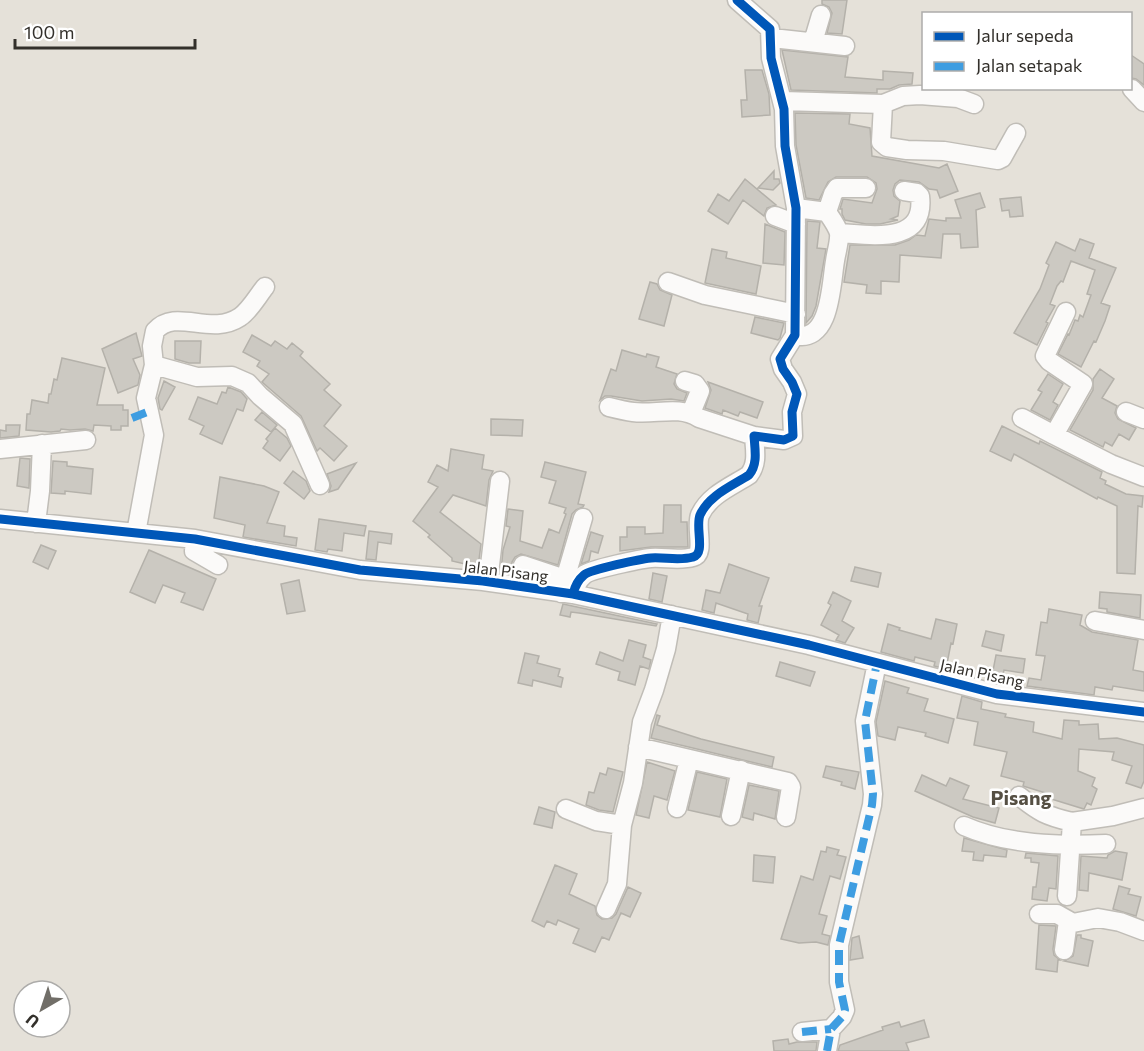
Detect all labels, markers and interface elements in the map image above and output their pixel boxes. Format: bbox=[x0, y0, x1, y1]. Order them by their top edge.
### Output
scale bar bbox=[15, 12, 195, 50]
legend bbox=[922, 12, 1132, 90]
text: 100 m bbox=[24, 21, 74, 43]
text: Jalur sepeda bbox=[976, 24, 1074, 46]
text: Jalan setapak bbox=[976, 54, 1083, 76]
street label: Jalan Pisang bbox=[463, 556, 550, 585]
street label: Jalan Pisang bbox=[938, 654, 1026, 691]
district label: Pisang bbox=[991, 785, 1051, 809]
north arrow bbox=[12, 979, 72, 1039]
text: U bbox=[22, 1010, 43, 1032]

